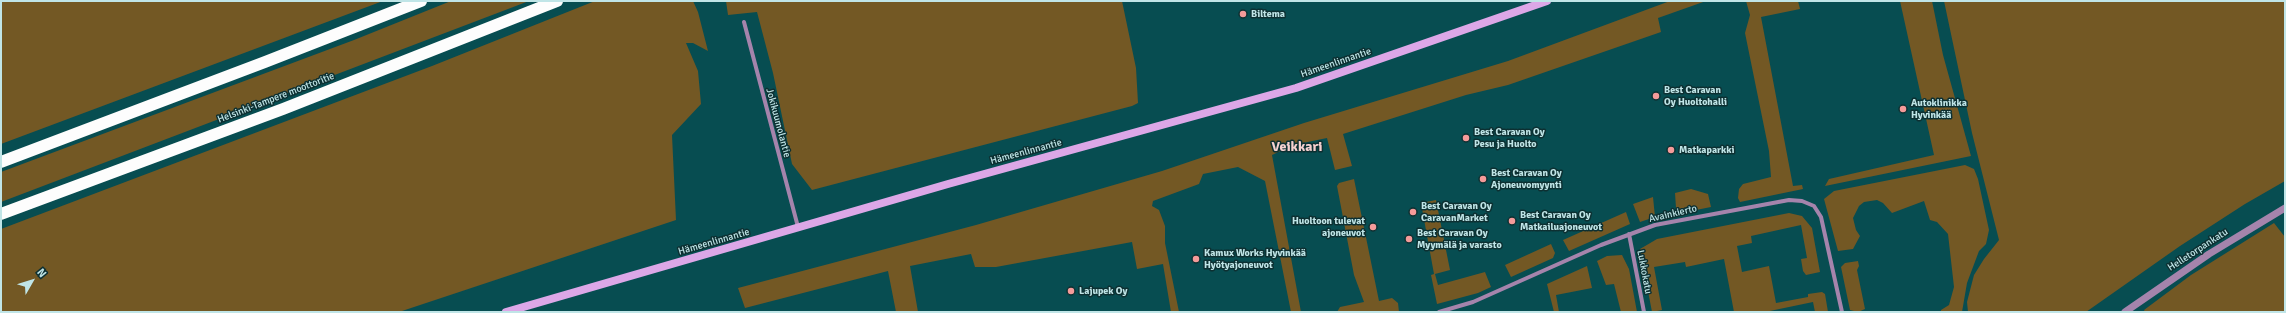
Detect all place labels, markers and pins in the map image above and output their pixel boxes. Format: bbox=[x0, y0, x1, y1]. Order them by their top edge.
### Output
place label: Biltema bbox=[1251, 8, 1285, 20]
marker: Biltema bbox=[1238, 9, 1248, 19]
place label: Best Caravan Oy Huoltohalli bbox=[1664, 84, 1727, 108]
marker: Best Caravan Oy Huoltohalli bbox=[1651, 91, 1661, 101]
place label: Autoklinikka Hyvinkää bbox=[1911, 97, 1967, 120]
marker: Autoklinikka Hyvinkää bbox=[1898, 104, 1908, 114]
place label: Best Caravan Oy Pesu ja Huolto bbox=[1474, 126, 1545, 150]
marker: Best Caravan Oy Pesu ja Huolto bbox=[1461, 133, 1471, 143]
place label: Matkaparkki bbox=[1679, 144, 1734, 156]
marker: Matkaparkki bbox=[1666, 145, 1676, 155]
place label: Best Caravan Oy Ajoneuvomyynti bbox=[1491, 167, 1562, 190]
marker: Best Caravan Oy Ajoneuvomyynti bbox=[1478, 174, 1488, 184]
place label: Best Caravan Oy CaravanMarket bbox=[1421, 200, 1492, 224]
marker: Best Caravan Oy CaravanMarket bbox=[1408, 207, 1418, 217]
place label: Best Caravan Oy Matkailuajoneuvot bbox=[1520, 209, 1602, 232]
place label: Huoltoon tulevat ajoneuvot bbox=[1292, 215, 1365, 238]
marker: Best Caravan Oy Matkailuajoneuvot bbox=[1507, 216, 1517, 226]
marker: Huoltoon tulevat ajoneuvot bbox=[1368, 222, 1378, 232]
place label: Best Caravan Oy Myymälä ja varasto bbox=[1417, 227, 1502, 250]
marker: Best Caravan Oy Myymälä ja varasto bbox=[1404, 234, 1414, 244]
place label: Kamux Works Hyvinkää Hyötyajoneuvot bbox=[1204, 247, 1306, 270]
marker: Kamux Works Hyvinkää Hyötyajoneuvot bbox=[1191, 254, 1201, 264]
place label: Lajupek Oy bbox=[1079, 285, 1127, 297]
marker: Lajupek Oy bbox=[1066, 286, 1076, 296]

